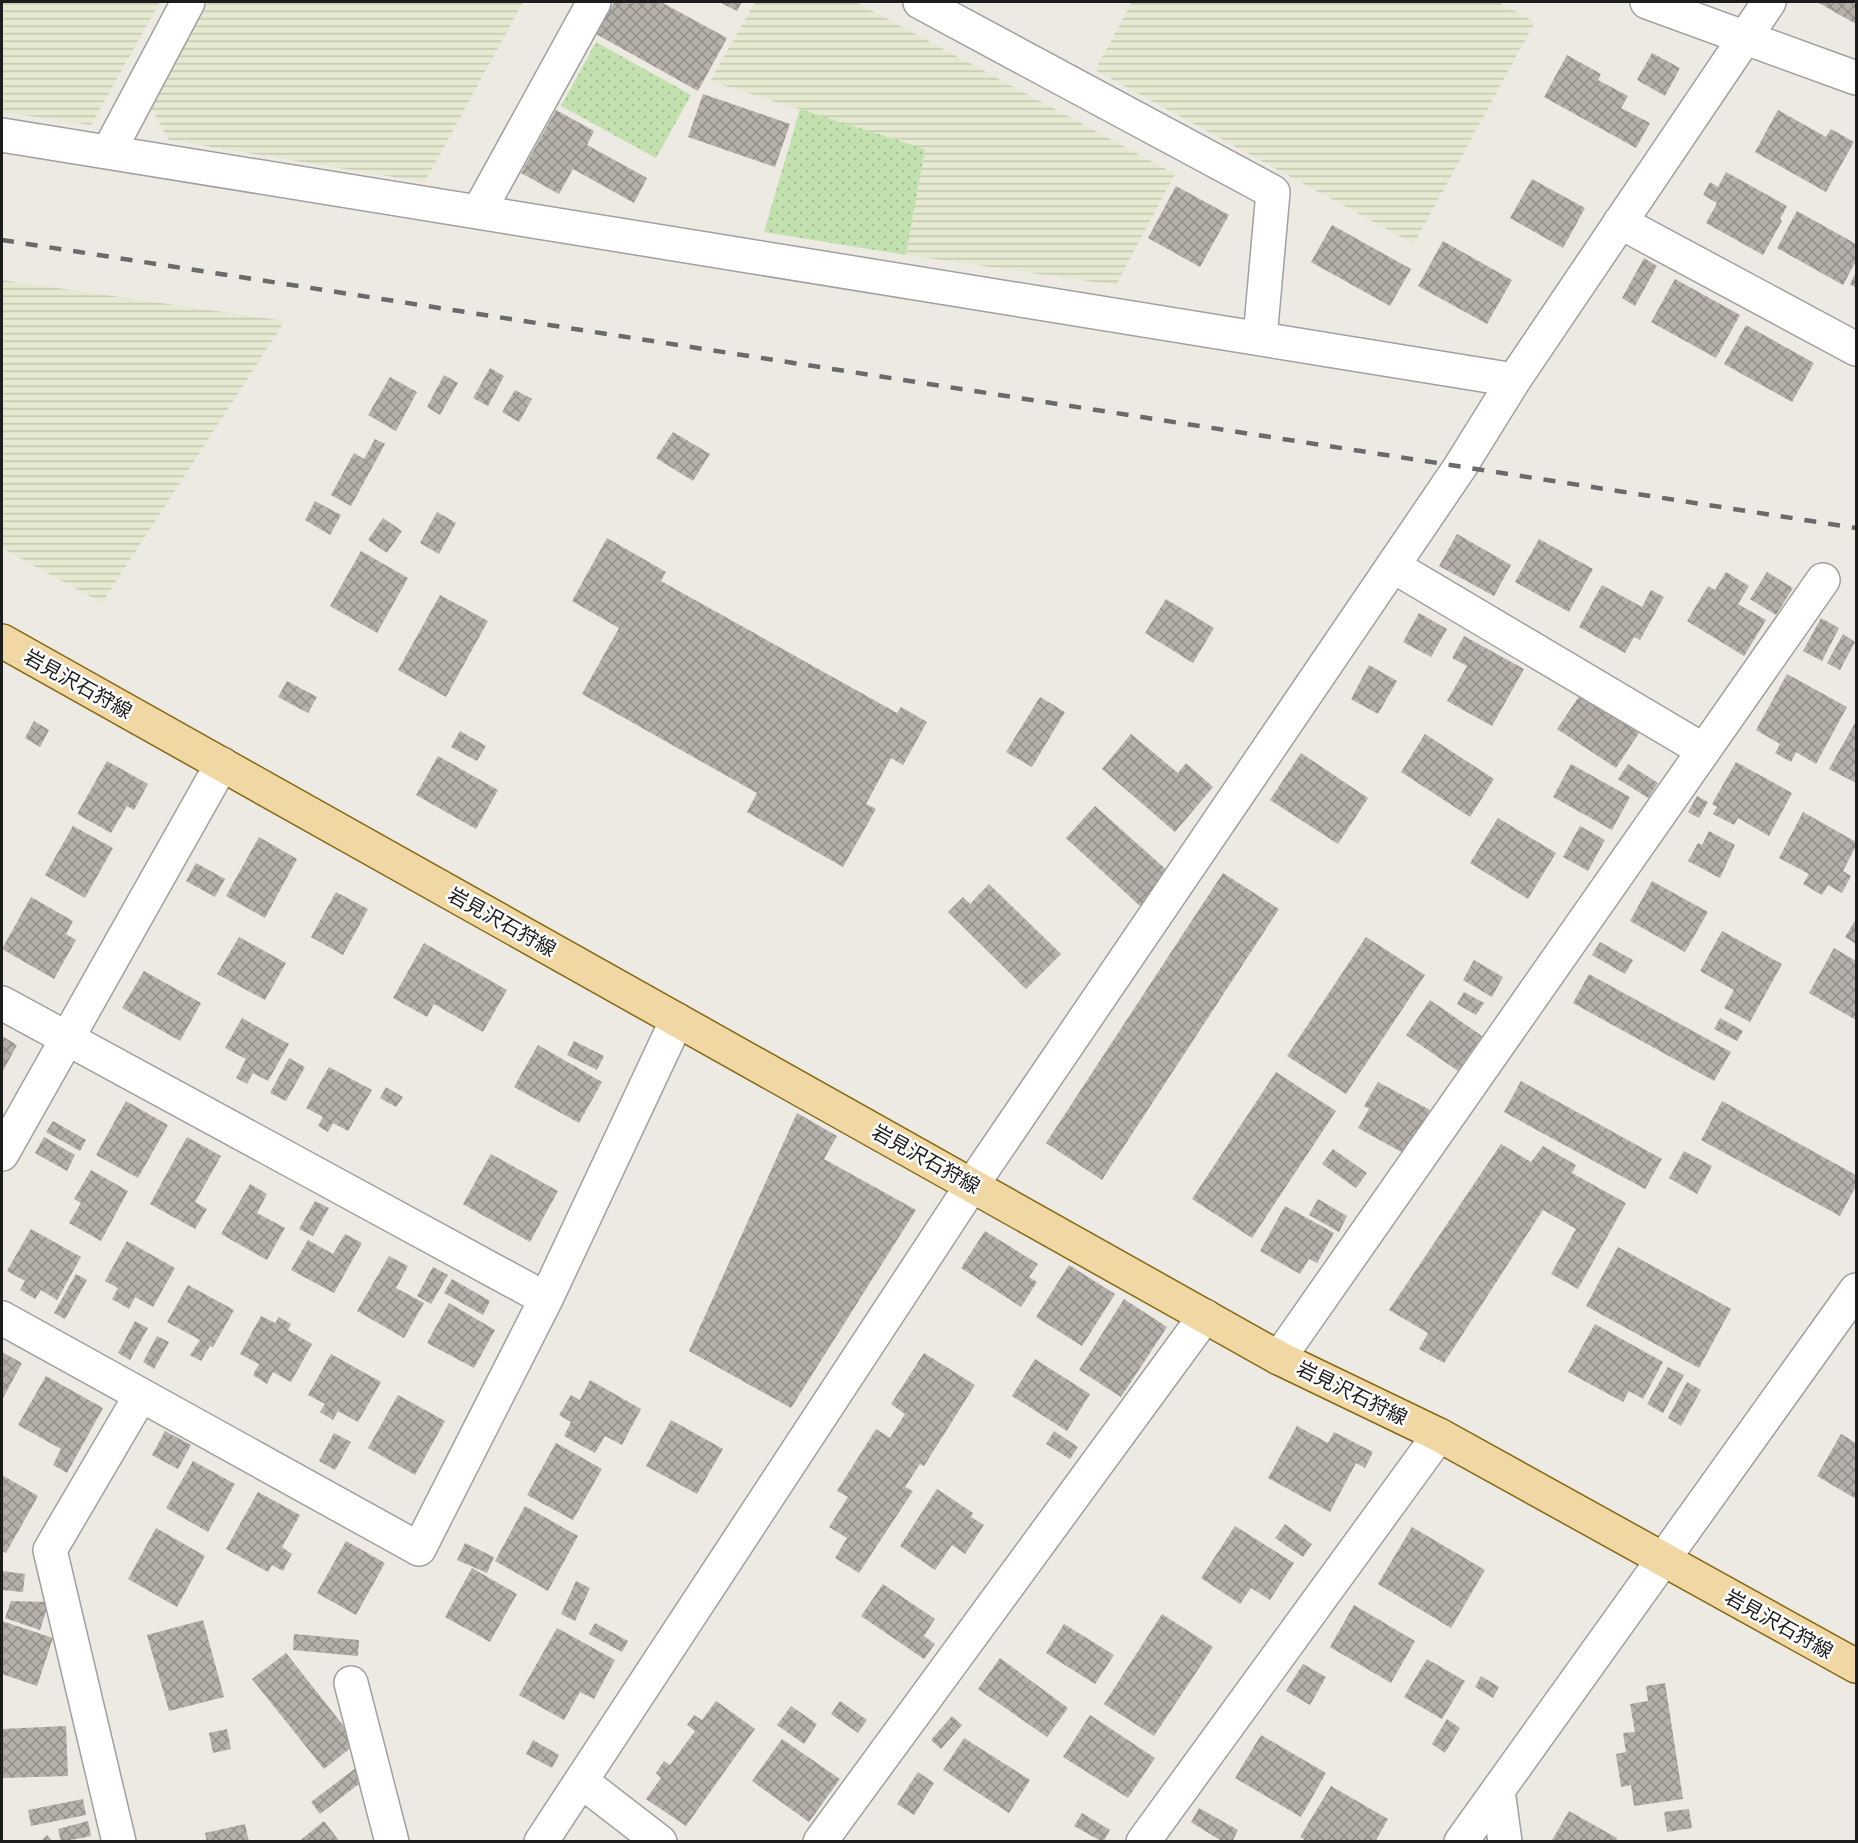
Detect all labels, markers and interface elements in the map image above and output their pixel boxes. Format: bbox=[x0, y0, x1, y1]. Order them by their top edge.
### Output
street label: 岩見沢石狩線 bbox=[20, 644, 136, 724]
street label: 岩見沢石狩線 bbox=[444, 882, 560, 962]
street label: 岩見沢石狩線 bbox=[868, 1119, 984, 1199]
street label: 岩見沢石狩線 bbox=[1293, 1356, 1411, 1430]
street label: 岩見沢石狩線 bbox=[1721, 1584, 1837, 1664]

